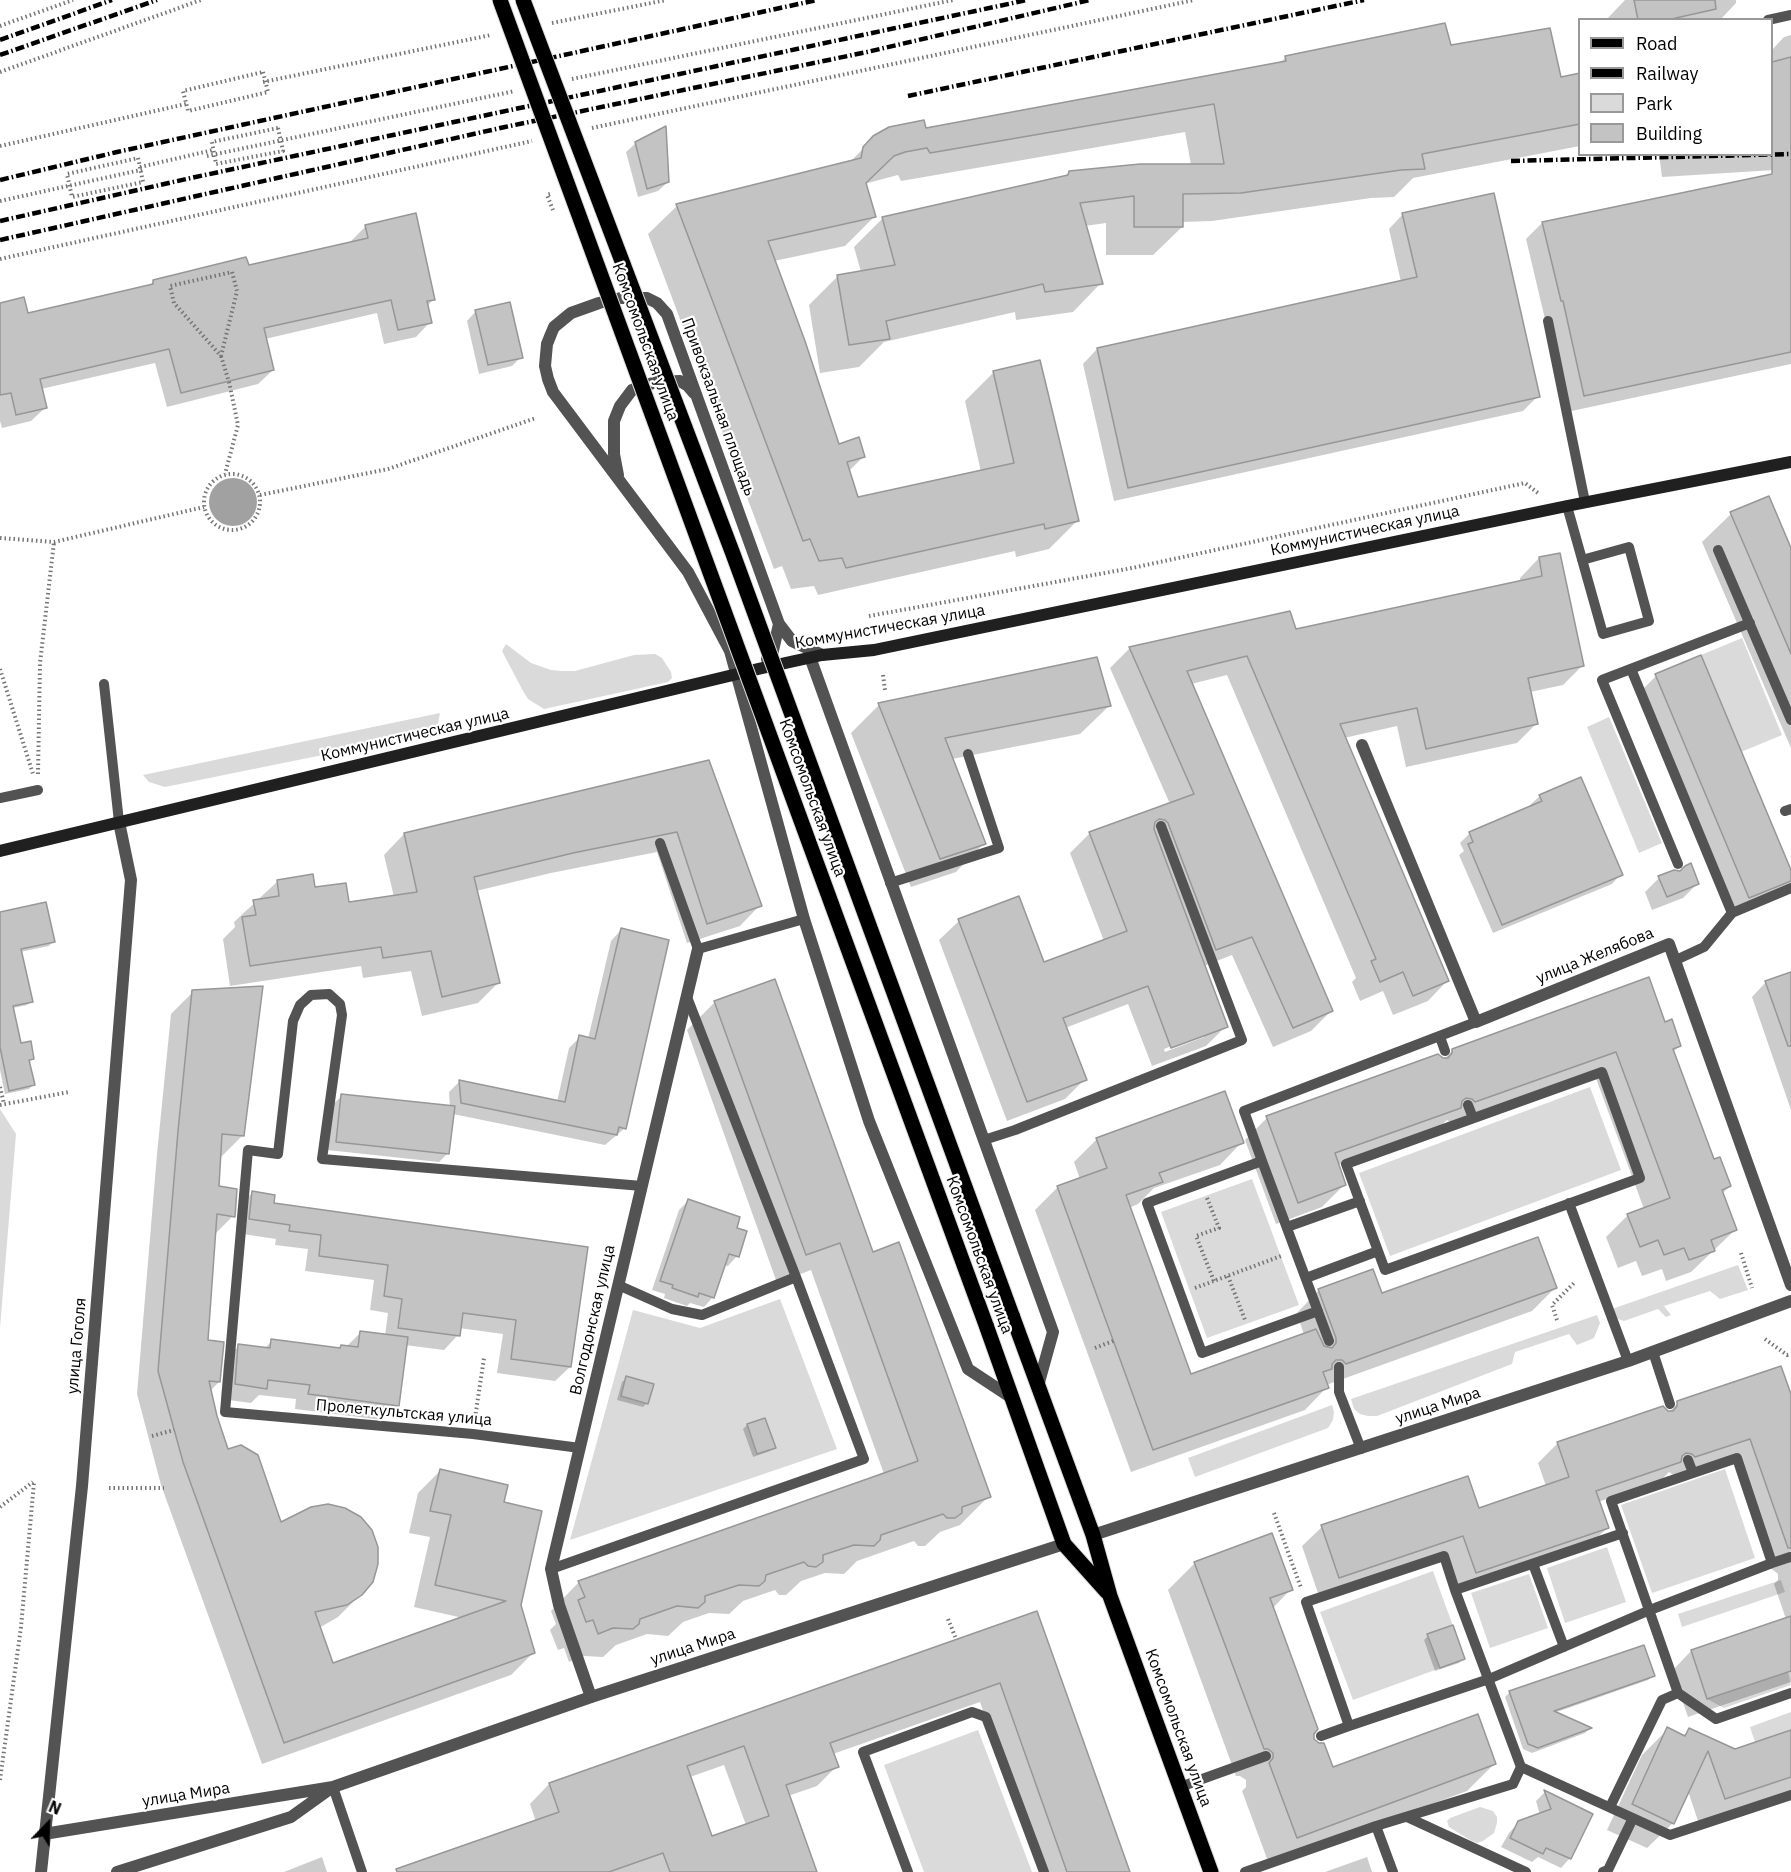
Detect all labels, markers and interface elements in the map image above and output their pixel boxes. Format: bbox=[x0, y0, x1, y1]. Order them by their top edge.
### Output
legend bbox=[1578, 18, 1773, 156]
text: Road bbox=[1636, 32, 1677, 55]
text: Railway bbox=[1636, 62, 1698, 85]
text: Park bbox=[1636, 92, 1672, 115]
text: Building bbox=[1636, 122, 1702, 145]
street label: Комсомольская улица bbox=[608, 260, 682, 424]
street label: Привокзальная площадь bbox=[677, 315, 759, 499]
street label: Коммунистическая улица bbox=[1269, 502, 1461, 560]
street label: Коммунистическая улица bbox=[794, 601, 986, 653]
street label: Коммунистическая улица bbox=[319, 704, 511, 766]
street label: Комсомольская улица bbox=[775, 716, 849, 880]
street label: улица Желябова bbox=[1533, 924, 1657, 988]
street label: Комсомольская улица bbox=[942, 1173, 1016, 1337]
street label: Волгодонская улица bbox=[566, 1243, 620, 1397]
street label: улица Гоголя bbox=[63, 1297, 91, 1395]
street label: улица Мира bbox=[1393, 1383, 1483, 1429]
street label: Пролеткультская улица bbox=[315, 1396, 493, 1430]
street label: улица Мира bbox=[648, 1624, 738, 1670]
street label: Комсомольская улица bbox=[1141, 1646, 1215, 1810]
street label: улица Мира bbox=[141, 1779, 231, 1811]
north arrow bbox=[18, 1794, 78, 1854]
text: N bbox=[46, 1796, 64, 1819]

